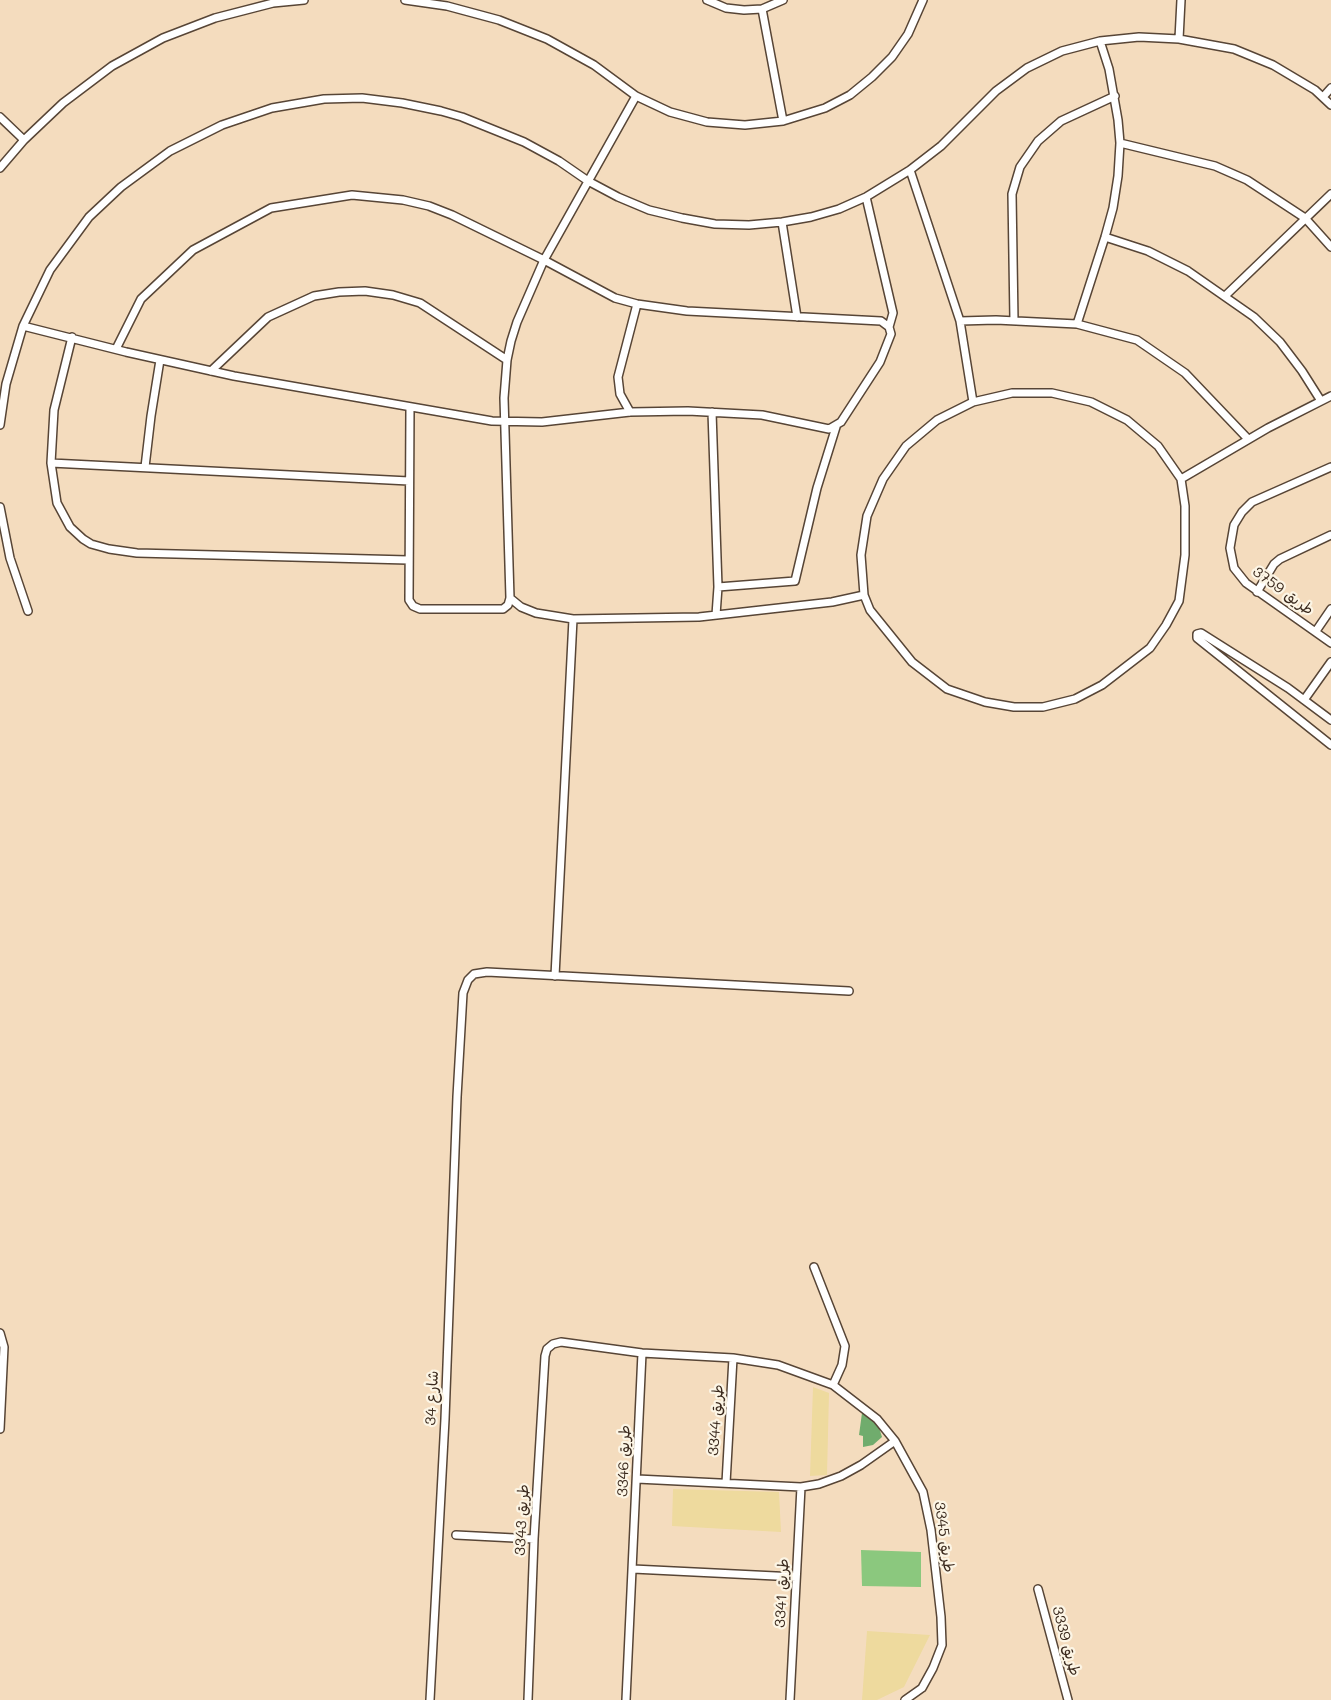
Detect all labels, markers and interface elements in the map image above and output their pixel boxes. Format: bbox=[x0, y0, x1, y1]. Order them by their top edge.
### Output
street label: طريق 3759 bbox=[1249, 563, 1317, 619]
street label: شارع 34 bbox=[422, 1370, 442, 1426]
street label: طريق 3344 bbox=[705, 1384, 727, 1456]
street label: طريق 3346 bbox=[614, 1425, 634, 1497]
street label: طريق 3343 bbox=[511, 1484, 533, 1556]
street label: طريق 3345 bbox=[930, 1500, 958, 1574]
street label: طريق 3341 bbox=[771, 1558, 793, 1628]
street label: طريق 3339 bbox=[1048, 1604, 1084, 1678]

